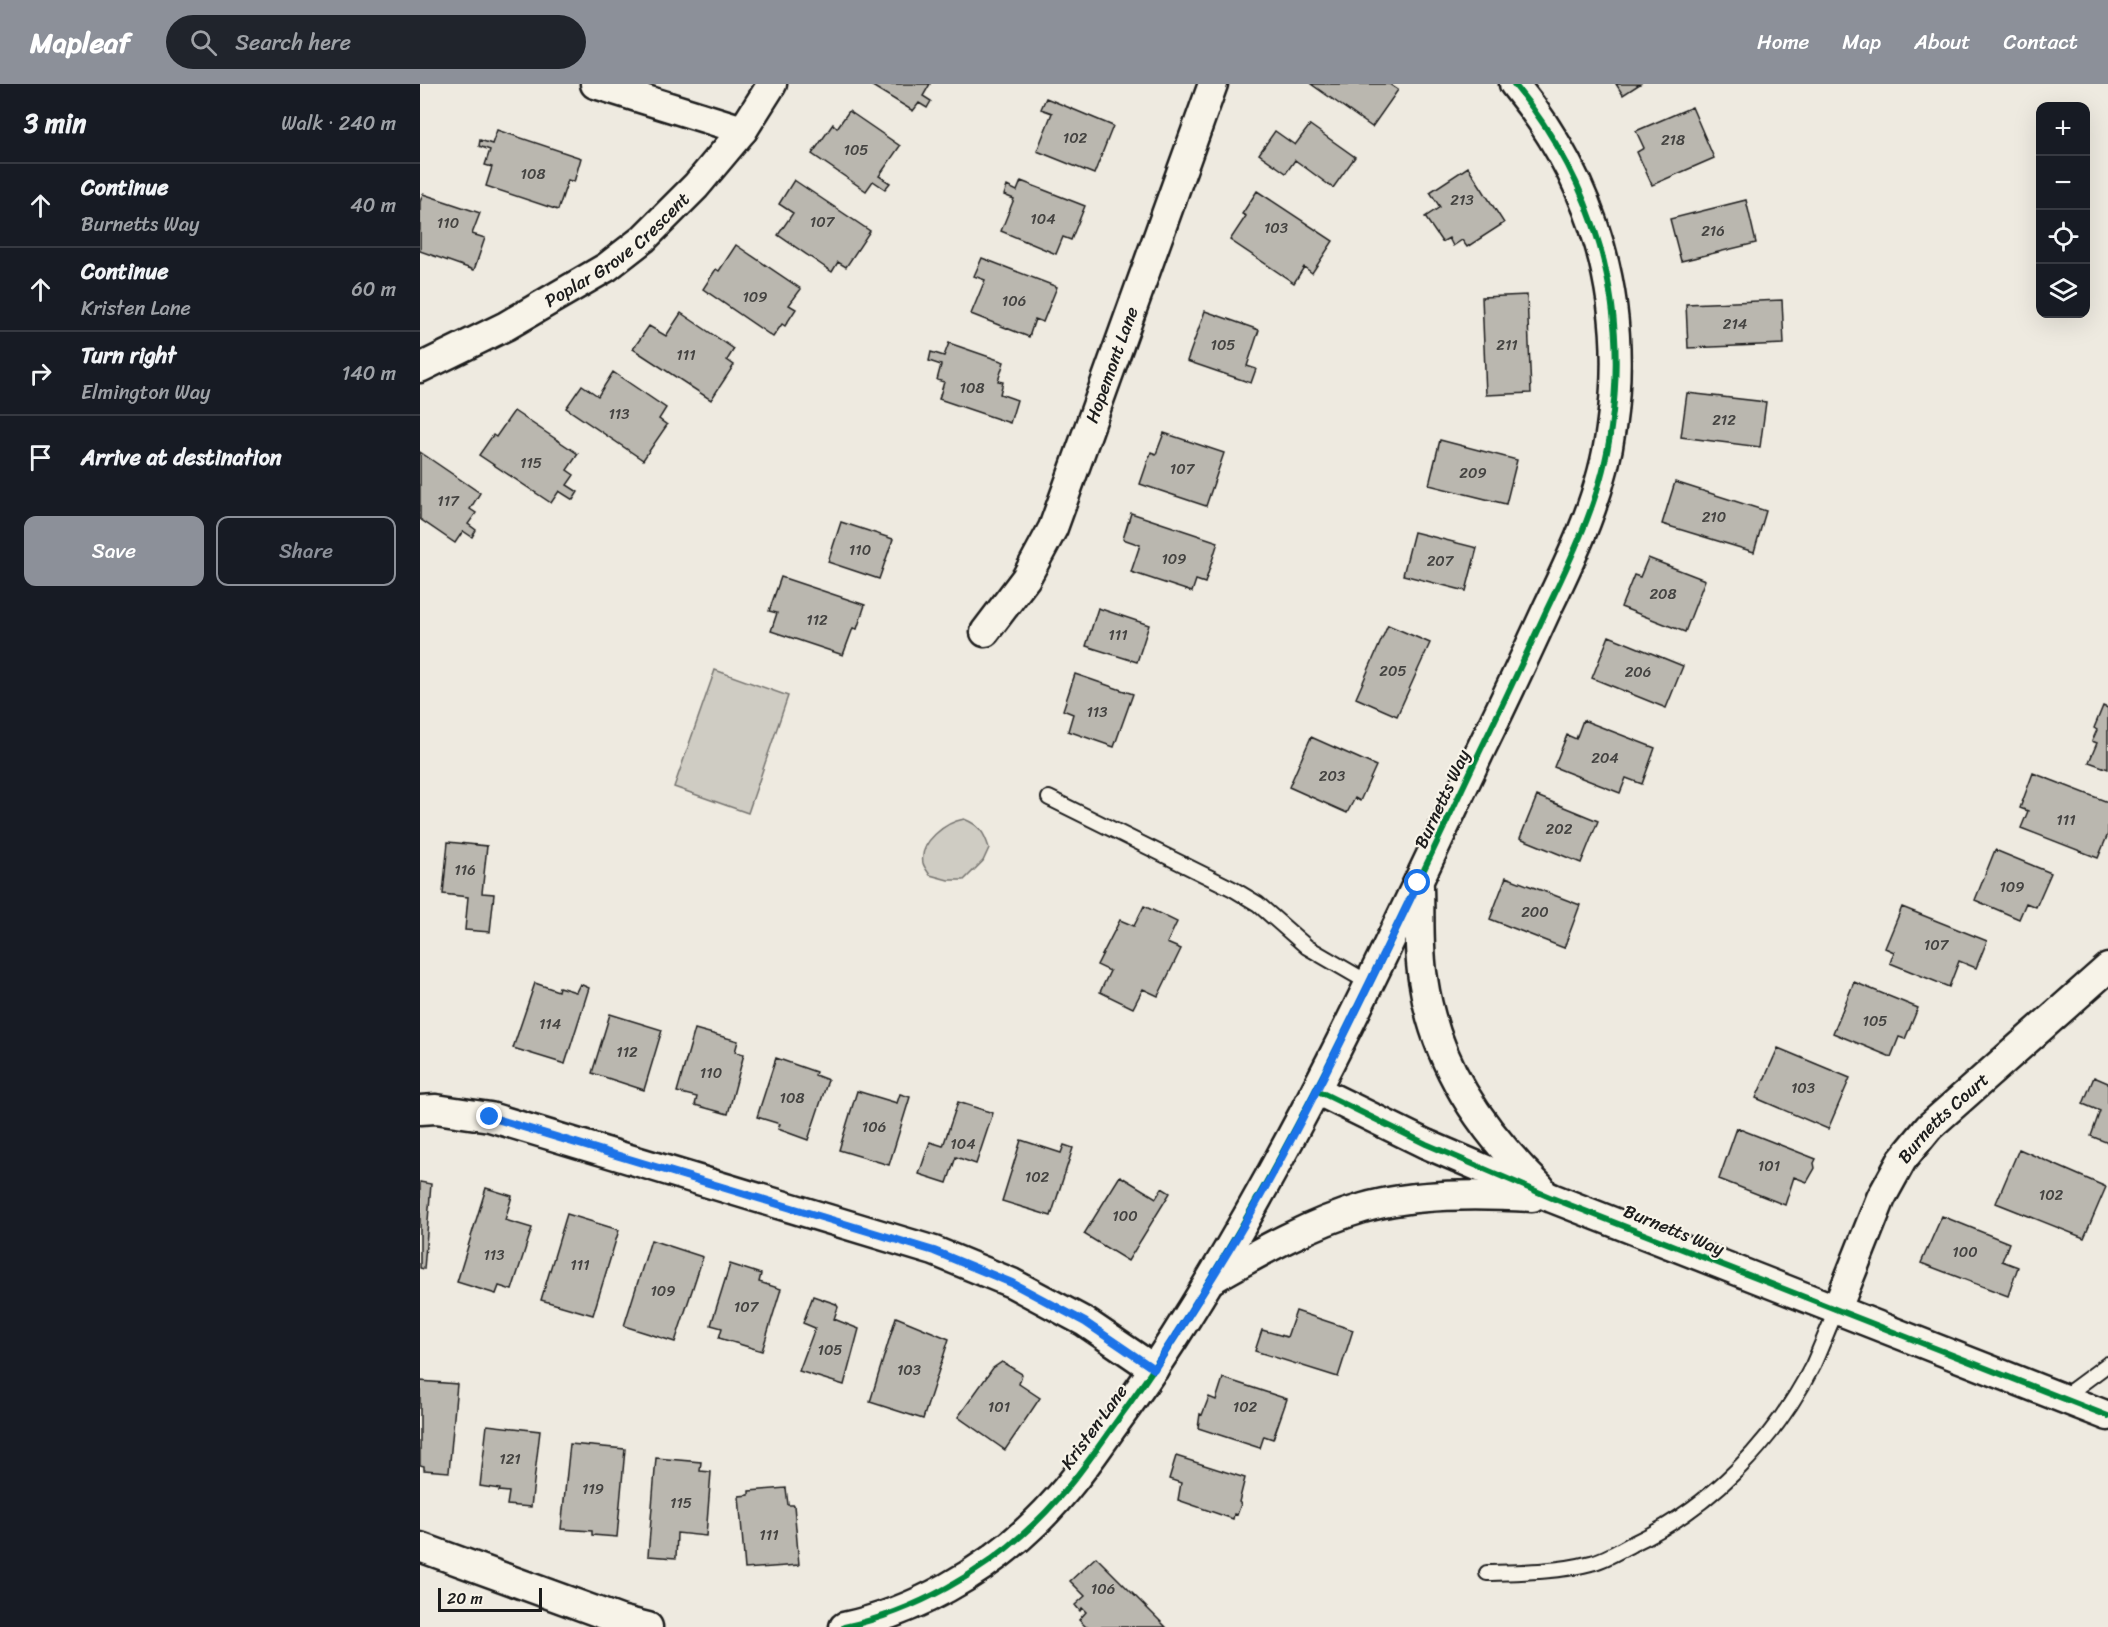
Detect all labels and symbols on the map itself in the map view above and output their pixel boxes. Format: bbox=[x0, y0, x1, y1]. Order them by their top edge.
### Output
house number: 102 bbox=[1063, 125, 1088, 151]
house number: 218 bbox=[1661, 127, 1685, 153]
house number: 105 bbox=[843, 137, 869, 163]
house number: 108 bbox=[521, 161, 545, 187]
street label: Poplar Grove Crescent bbox=[538, 184, 698, 316]
house number: 213 bbox=[1450, 187, 1474, 213]
house number: 104 bbox=[1030, 206, 1056, 232]
house number: 107 bbox=[810, 209, 836, 235]
house number: 110 bbox=[437, 210, 459, 236]
house number: 103 bbox=[1264, 215, 1288, 241]
house number: 216 bbox=[1701, 218, 1725, 244]
house number: 109 bbox=[742, 284, 768, 310]
house number: 106 bbox=[1002, 288, 1026, 314]
street label: Hopemont Lane bbox=[1076, 302, 1148, 428]
house number: 214 bbox=[1723, 311, 1747, 337]
house number: 105 bbox=[1210, 332, 1236, 358]
house number: 211 bbox=[1496, 332, 1518, 358]
house number: 111 bbox=[676, 342, 696, 368]
house number: 108 bbox=[960, 375, 984, 401]
house number: 113 bbox=[608, 401, 630, 427]
house number: 212 bbox=[1712, 407, 1736, 433]
house number: 115 bbox=[520, 450, 542, 476]
house number: 107 bbox=[1170, 456, 1196, 482]
house number: 209 bbox=[1459, 460, 1487, 486]
house number: 117 bbox=[437, 488, 460, 514]
house number: 210 bbox=[1702, 504, 1726, 530]
house number: 110 bbox=[849, 537, 871, 563]
house number: 109 bbox=[1161, 546, 1187, 572]
house number: 207 bbox=[1427, 548, 1455, 574]
house number: 208 bbox=[1649, 581, 1677, 607]
house number: 112 bbox=[806, 607, 828, 633]
house number: 111 bbox=[1108, 622, 1128, 648]
house number: 205 bbox=[1379, 658, 1407, 684]
house number: 206 bbox=[1625, 659, 1651, 685]
house number: 113 bbox=[1086, 699, 1108, 725]
street label: Burnetts Way bbox=[1405, 743, 1479, 854]
house number: 204 bbox=[1591, 745, 1619, 771]
house number: 203 bbox=[1319, 763, 1345, 789]
house number: 111 bbox=[2056, 807, 2076, 833]
house number: 202 bbox=[1546, 816, 1573, 842]
house number: 116 bbox=[454, 857, 476, 883]
route start bbox=[1404, 869, 1430, 895]
house number: 109 bbox=[1999, 874, 2025, 900]
house number: 200 bbox=[1521, 899, 1549, 925]
house number: 107 bbox=[1924, 932, 1950, 958]
house number: 105 bbox=[1862, 1008, 1888, 1034]
house number: 114 bbox=[539, 1011, 561, 1037]
house number: 112 bbox=[616, 1039, 638, 1065]
house number: 110 bbox=[700, 1060, 722, 1086]
street label: Burnetts Court bbox=[1889, 1064, 1997, 1171]
house number: 103 bbox=[1791, 1075, 1815, 1101]
house number: 108 bbox=[780, 1085, 804, 1111]
route end bbox=[476, 1103, 502, 1129]
house number: 106 bbox=[862, 1114, 886, 1140]
house number: 104 bbox=[950, 1131, 976, 1157]
house number: 101 bbox=[1758, 1153, 1780, 1179]
house number: 102 bbox=[1025, 1164, 1050, 1190]
house number: 102 bbox=[2039, 1182, 2064, 1208]
street label: Burnetts Way bbox=[1619, 1195, 1730, 1265]
house number: 100 bbox=[1112, 1203, 1138, 1229]
house number: 100 bbox=[1952, 1239, 1978, 1265]
house number: 113 bbox=[483, 1242, 505, 1268]
house number: 111 bbox=[570, 1252, 590, 1278]
house number: 109 bbox=[650, 1278, 676, 1304]
house number: 107 bbox=[734, 1294, 760, 1320]
house number: 105 bbox=[817, 1337, 843, 1363]
house number: 103 bbox=[897, 1357, 921, 1383]
street label: Kristen Lane bbox=[1052, 1378, 1136, 1476]
house number: 101 bbox=[988, 1394, 1010, 1420]
house number: 102 bbox=[1233, 1394, 1258, 1420]
house number: 121 bbox=[499, 1446, 521, 1472]
house number: 119 bbox=[582, 1476, 604, 1502]
house number: 115 bbox=[670, 1490, 692, 1516]
house number: 111 bbox=[759, 1522, 779, 1548]
house number: 106 bbox=[1091, 1576, 1115, 1602]
scale bar bbox=[438, 1585, 542, 1612]

